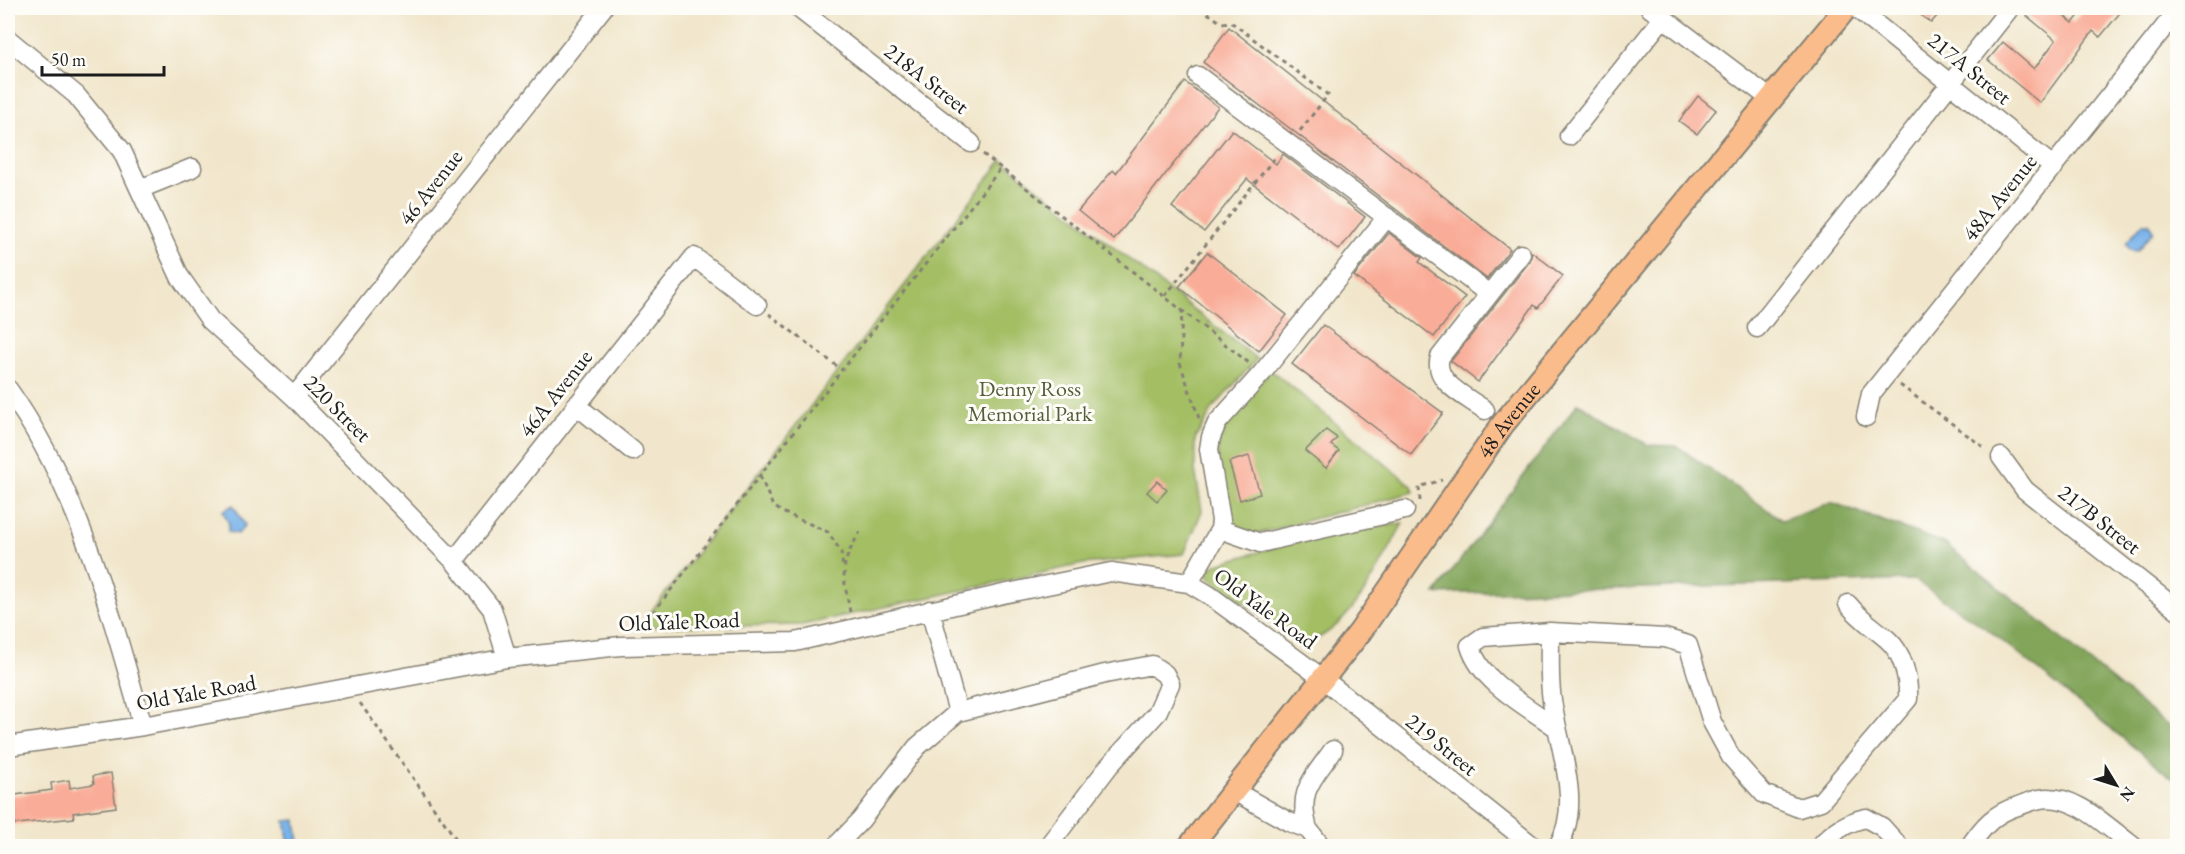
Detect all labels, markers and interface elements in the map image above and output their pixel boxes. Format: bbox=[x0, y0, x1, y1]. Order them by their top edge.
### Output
street label: 217A Street bbox=[1922, 26, 2018, 111]
street label: 218A Street bbox=[879, 36, 975, 121]
scale bar bbox=[42, 39, 164, 77]
text: 50 m bbox=[51, 48, 86, 71]
street label: 46 Avenue bbox=[392, 143, 469, 231]
street label: 48A Avenue bbox=[1955, 147, 2044, 247]
street label: 46A Avenue bbox=[512, 343, 599, 443]
street label: 220 Street bbox=[298, 368, 378, 449]
park label: Denny Ross Memorial Park bbox=[968, 374, 1093, 428]
street label: 48 Avenue bbox=[1470, 376, 1547, 464]
street label: 217B Street bbox=[2052, 478, 2147, 561]
street label: Old Yale Road bbox=[1208, 561, 1324, 656]
street label: Old Yale Road bbox=[618, 605, 741, 638]
street label: Old Yale Road bbox=[134, 668, 259, 717]
street label: 219 Street bbox=[1400, 707, 1484, 782]
north arrow bbox=[2086, 755, 2146, 815]
text: N bbox=[2115, 782, 2140, 806]

